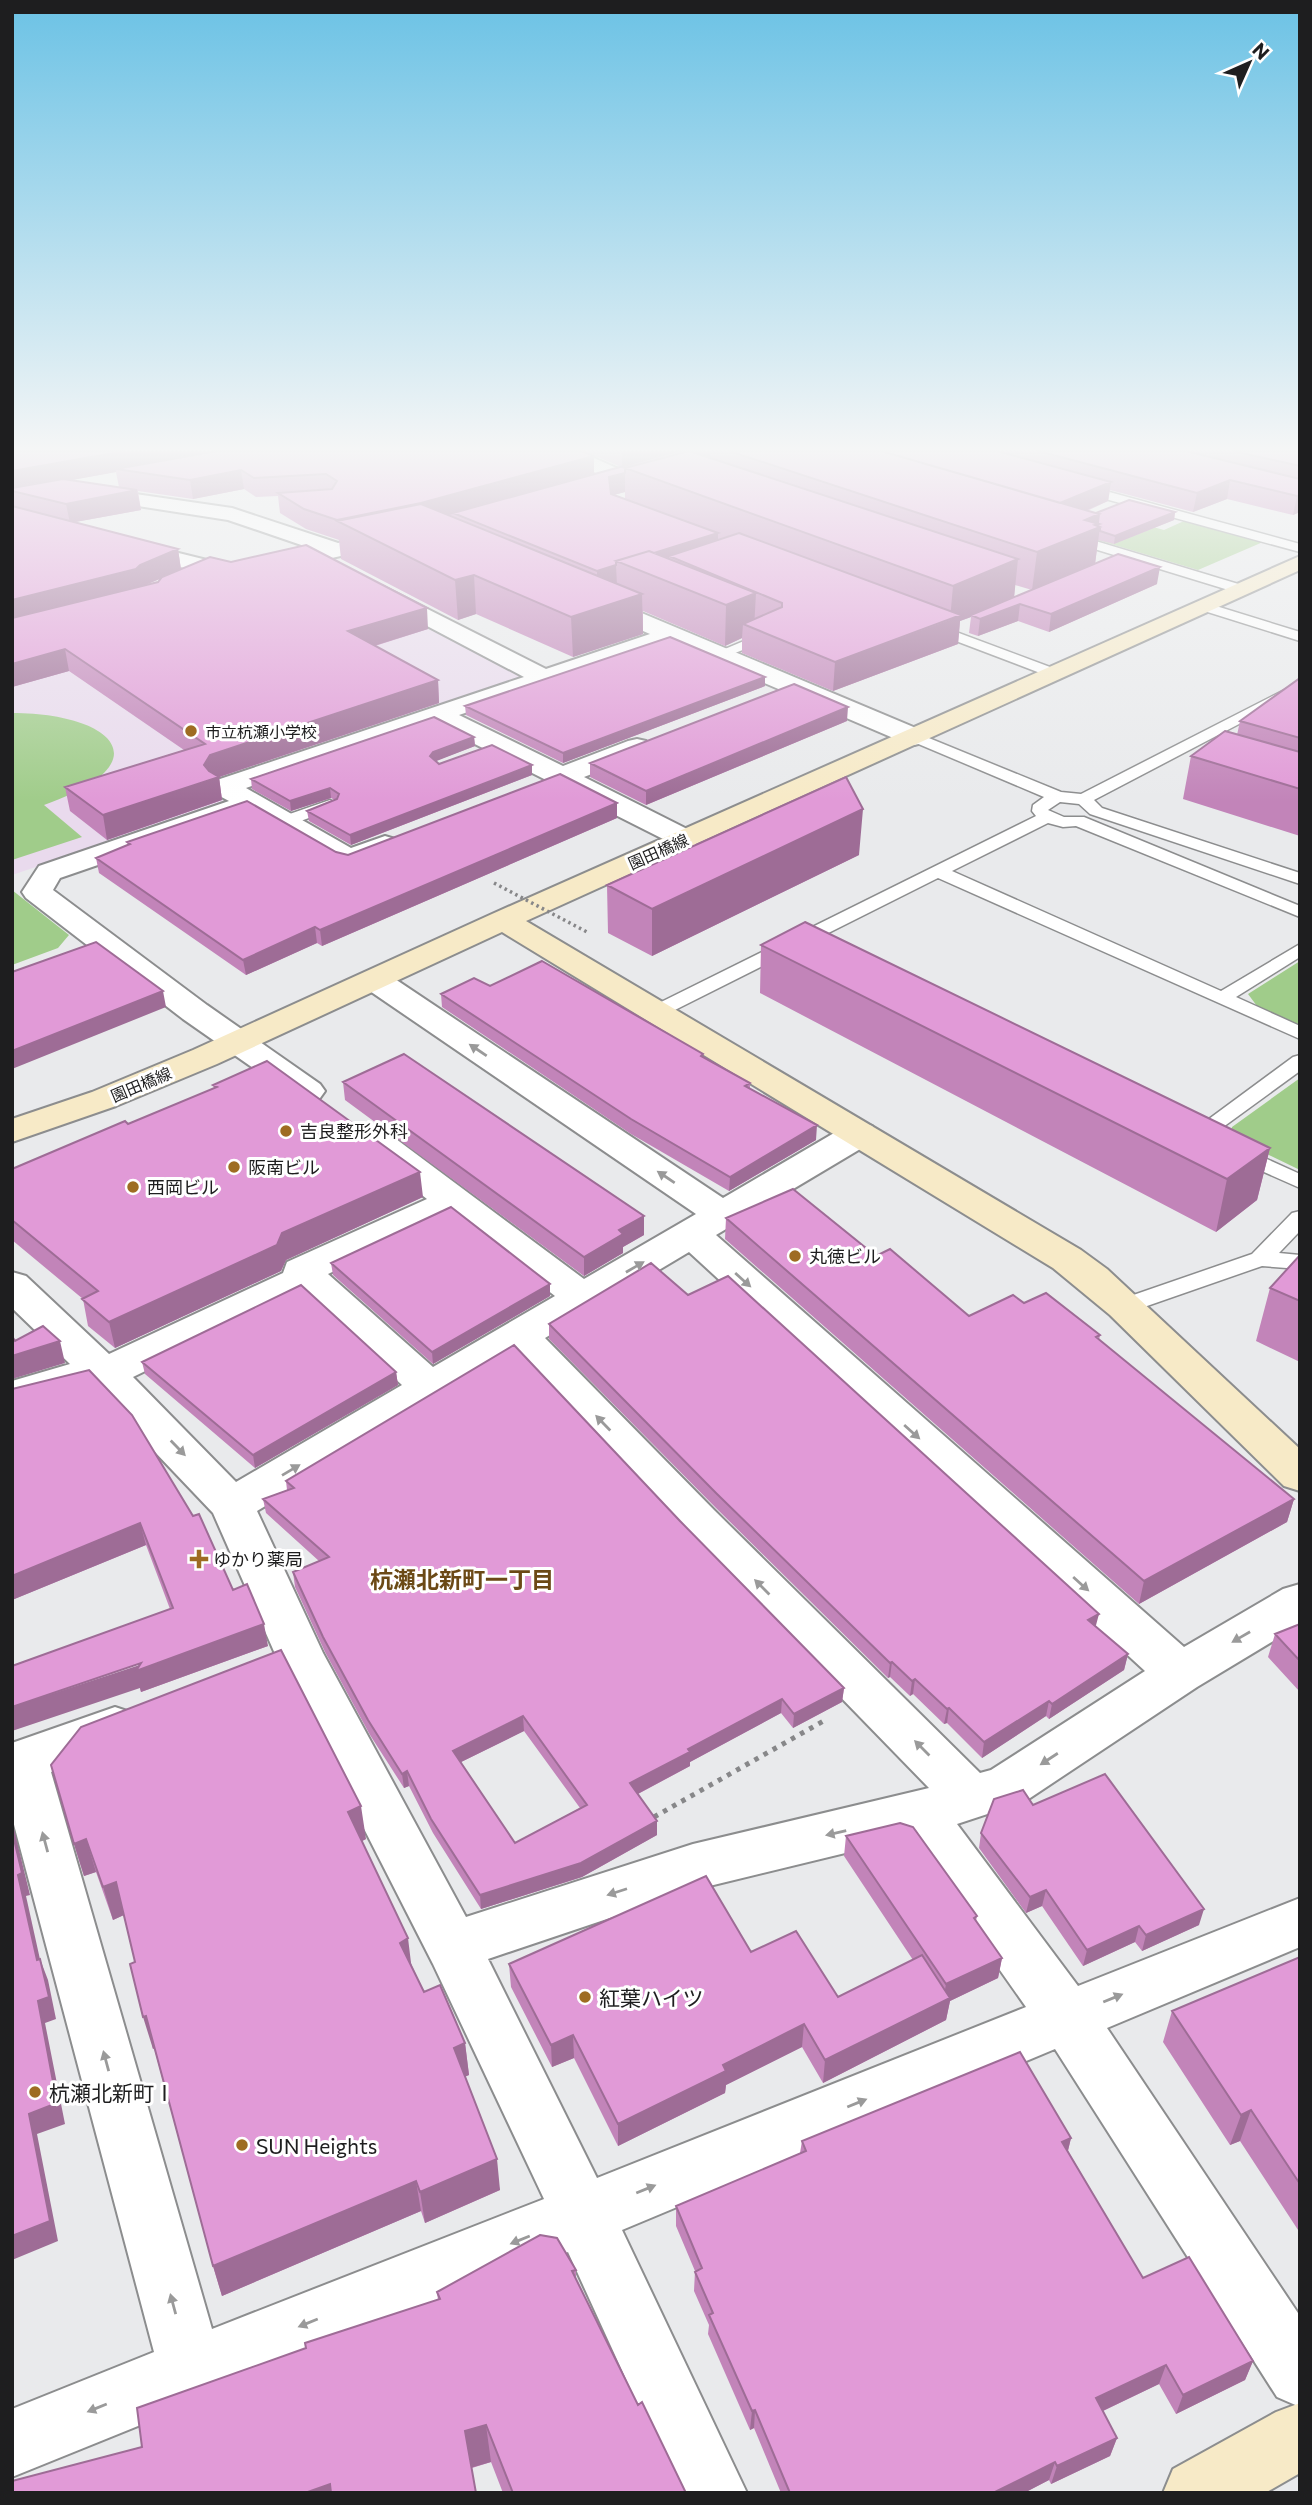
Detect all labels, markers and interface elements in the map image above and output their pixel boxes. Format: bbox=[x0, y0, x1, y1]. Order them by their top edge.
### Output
north arrow bbox=[1214, 28, 1284, 98]
text: N bbox=[1248, 37, 1275, 64]
place label: 市立杭瀬小学校 bbox=[205, 722, 317, 741]
marker: 市立杭瀬小学校 bbox=[183, 723, 199, 739]
street label: 園田橋線 bbox=[625, 829, 691, 873]
one-way arrow bbox=[468, 1044, 487, 1057]
street label: 園田橋線 bbox=[108, 1063, 174, 1105]
place label: 吉良整形外科 bbox=[300, 1120, 408, 1142]
marker: 吉良整形外科 bbox=[278, 1123, 294, 1139]
place label: 阪南ビル bbox=[248, 1156, 320, 1178]
marker: 阪南ビル bbox=[226, 1159, 242, 1175]
one-way arrow bbox=[657, 1170, 675, 1184]
place label: 西岡ビル bbox=[147, 1176, 219, 1198]
marker: 西岡ビル bbox=[125, 1179, 141, 1195]
place label: 丸徳ビル bbox=[809, 1245, 881, 1267]
marker: 丸徳ビル bbox=[787, 1248, 803, 1264]
one-way arrow bbox=[625, 1261, 644, 1273]
one-way arrow bbox=[734, 1272, 752, 1288]
one-way arrow bbox=[596, 1415, 612, 1432]
one-way arrow bbox=[903, 1424, 921, 1440]
one-way arrow bbox=[170, 1439, 186, 1456]
one-way arrow bbox=[282, 1464, 301, 1476]
place label: ゆかり薬局 bbox=[213, 1548, 303, 1570]
marker: ゆかり薬局 bbox=[191, 1551, 207, 1567]
district label: 杭瀬北新町一丁目 bbox=[370, 1565, 554, 1593]
one-way arrow bbox=[1072, 1576, 1090, 1592]
one-way arrow bbox=[753, 1578, 770, 1595]
one-way arrow bbox=[1231, 1631, 1250, 1643]
one-way arrow bbox=[914, 1740, 930, 1757]
one-way arrow bbox=[1040, 1752, 1058, 1766]
one-way arrow bbox=[825, 1828, 847, 1839]
one-way arrow bbox=[40, 1831, 50, 1852]
one-way arrow bbox=[606, 1888, 627, 1898]
place label: 紅葉ハイツ bbox=[599, 1985, 704, 2010]
marker: 紅葉ハイツ bbox=[577, 1989, 593, 2005]
one-way arrow bbox=[1103, 1993, 1124, 2004]
one-way arrow bbox=[100, 2050, 111, 2072]
place label: 杭瀬北新町Ⅰ bbox=[49, 2080, 175, 2105]
marker: 杭瀬北新町Ⅰ bbox=[27, 2084, 43, 2100]
one-way arrow bbox=[847, 2097, 868, 2108]
place label: SUN Heights bbox=[256, 2133, 377, 2158]
marker: SUN Heights bbox=[234, 2137, 250, 2153]
one-way arrow bbox=[636, 2183, 657, 2194]
one-way arrow bbox=[509, 2234, 530, 2245]
one-way arrow bbox=[167, 2293, 177, 2314]
one-way arrow bbox=[298, 2318, 319, 2329]
one-way arrow bbox=[86, 2403, 107, 2414]

